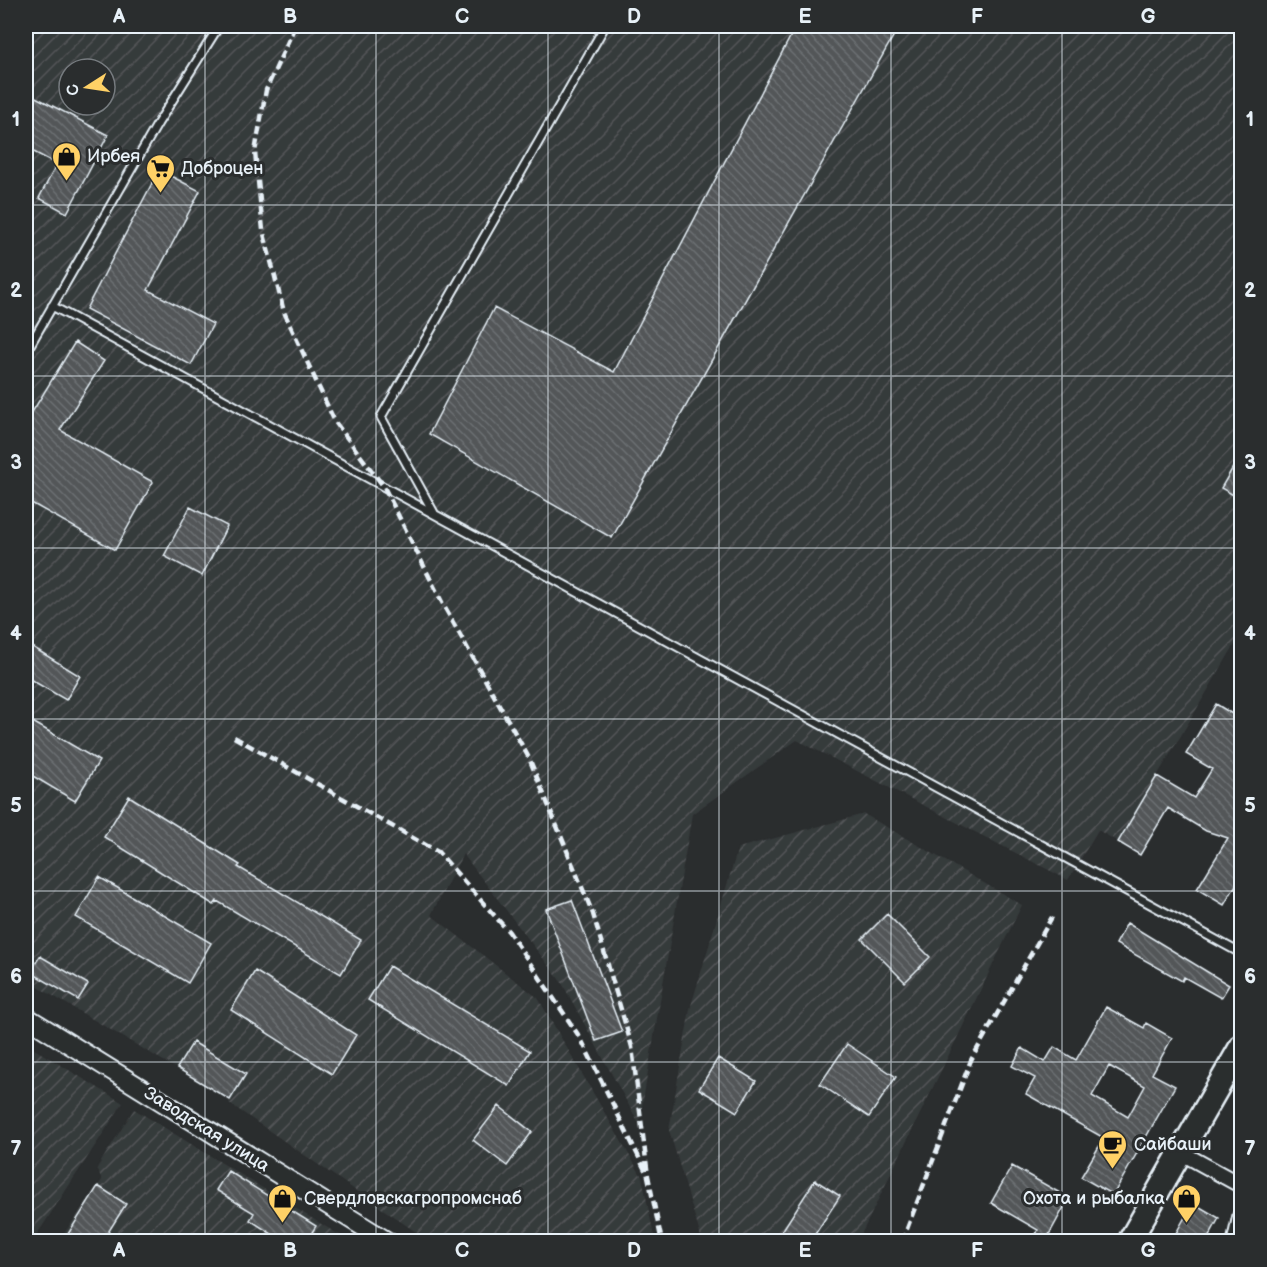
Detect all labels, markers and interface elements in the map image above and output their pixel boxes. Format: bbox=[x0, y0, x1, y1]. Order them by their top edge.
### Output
text: A bbox=[112, 5, 126, 29]
text: B bbox=[283, 5, 297, 29]
text: C bbox=[455, 5, 469, 29]
text: D bbox=[627, 5, 641, 29]
text: E bbox=[799, 5, 812, 29]
text: F bbox=[971, 5, 983, 29]
text: G bbox=[1141, 5, 1156, 29]
north arrow bbox=[57, 57, 117, 117]
text: С bbox=[63, 82, 84, 97]
text: 1 bbox=[12, 108, 20, 132]
text: 1 bbox=[1246, 108, 1254, 132]
shop icon: Ирбея bbox=[50, 140, 82, 182]
place label: Ирбея bbox=[87, 146, 140, 167]
supermarket icon: Доброцен bbox=[144, 152, 176, 194]
place label: Доброцен bbox=[181, 158, 263, 179]
text: 2 bbox=[10, 279, 22, 303]
text: 2 bbox=[1244, 279, 1256, 303]
text: 3 bbox=[10, 451, 22, 475]
text: 3 bbox=[1244, 451, 1256, 475]
text: 4 bbox=[10, 622, 22, 646]
text: 4 bbox=[1244, 622, 1256, 646]
text: 5 bbox=[10, 794, 22, 818]
text: 5 bbox=[1244, 794, 1256, 818]
text: 6 bbox=[10, 965, 22, 989]
text: 6 bbox=[1244, 965, 1256, 989]
street label: Заводская улица bbox=[140, 1082, 274, 1177]
cafe icon: Сайбаши bbox=[1097, 1128, 1129, 1170]
place label: Сайбаши bbox=[1134, 1134, 1212, 1155]
text: 7 bbox=[10, 1137, 22, 1161]
text: 7 bbox=[1244, 1137, 1256, 1161]
shop icon: Свердловскагропромснаб bbox=[267, 1182, 299, 1224]
shop icon: Охота и рыбалка bbox=[1170, 1182, 1202, 1224]
place label: Свердловскагропромснаб bbox=[304, 1188, 522, 1209]
place label: Охота и рыбалка bbox=[1023, 1188, 1165, 1209]
text: A bbox=[112, 1239, 126, 1263]
text: B bbox=[283, 1239, 297, 1263]
text: C bbox=[455, 1239, 469, 1263]
text: D bbox=[627, 1239, 641, 1263]
text: E bbox=[799, 1239, 812, 1263]
text: F bbox=[971, 1239, 983, 1263]
text: G bbox=[1141, 1239, 1156, 1263]

